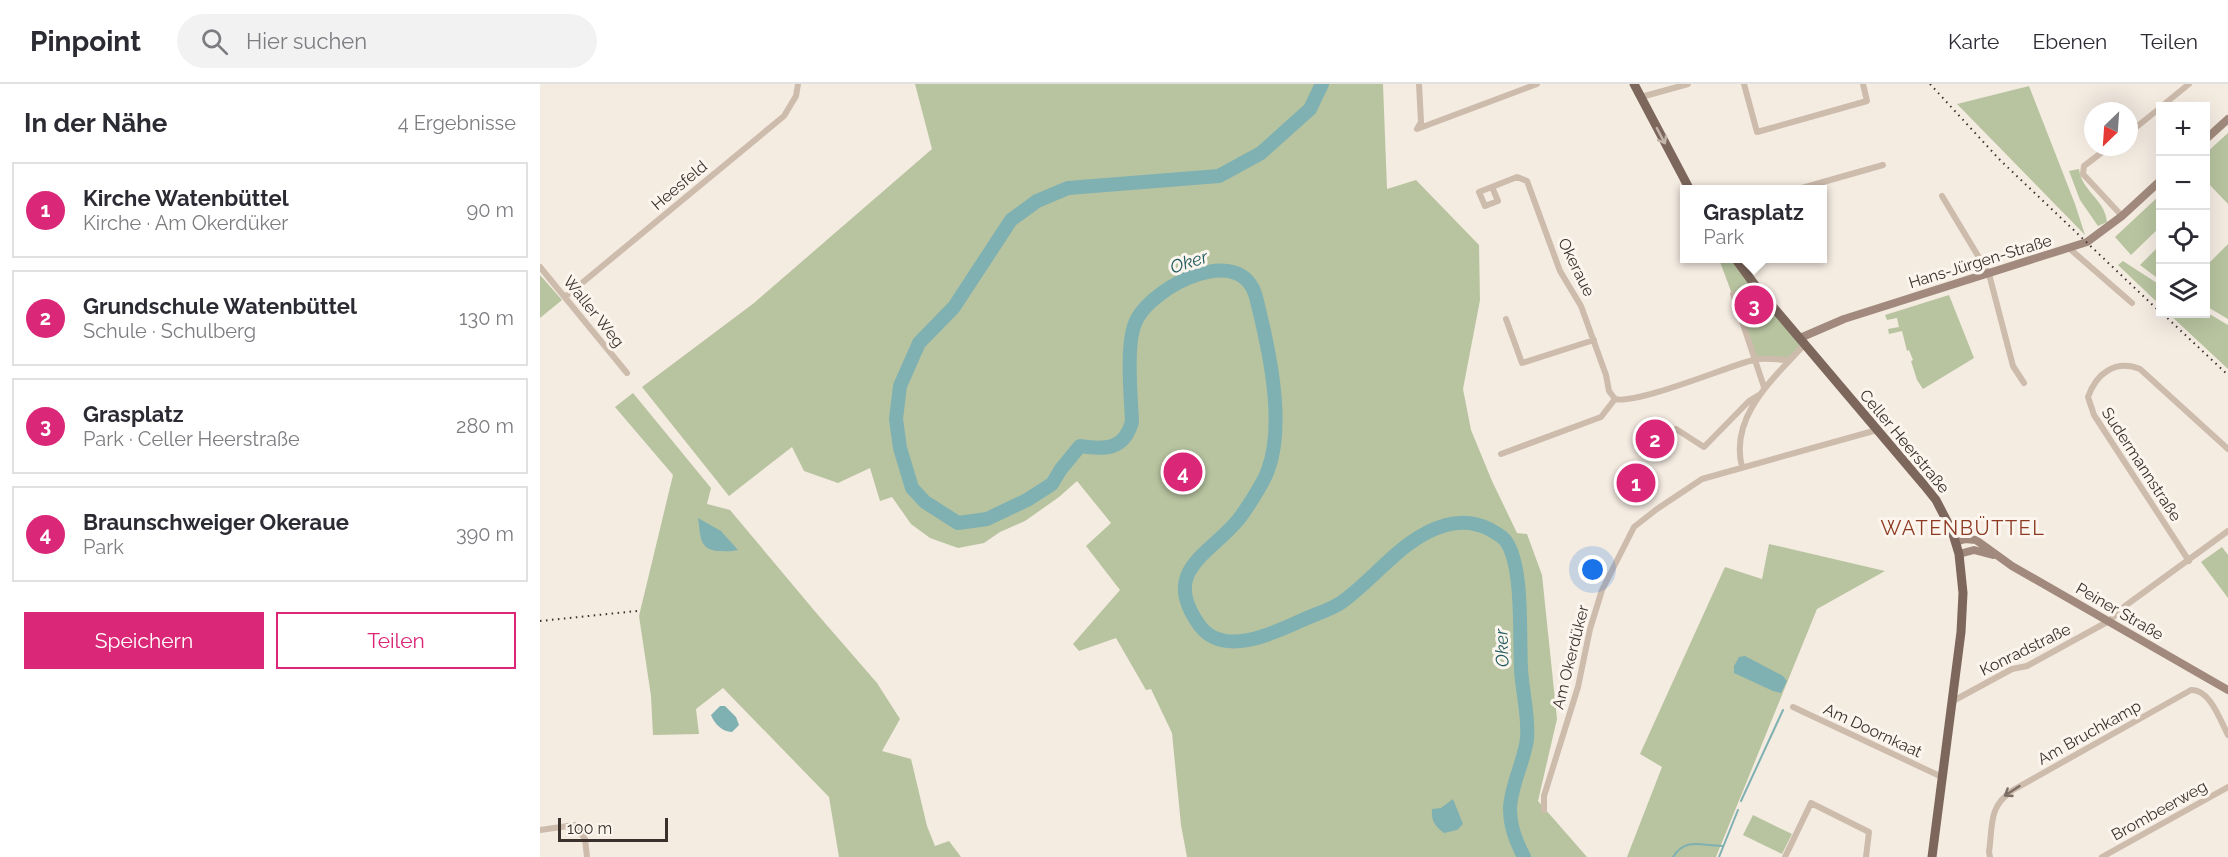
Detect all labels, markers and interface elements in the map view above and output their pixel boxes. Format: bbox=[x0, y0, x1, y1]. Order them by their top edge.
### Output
search box bbox=[177, 14, 597, 68]
text: Pinpoint bbox=[30, 25, 141, 58]
icon: search bbox=[198, 25, 231, 58]
text: Hier suchen bbox=[246, 28, 367, 54]
text: Karte bbox=[1948, 29, 1999, 54]
text: Ebenen bbox=[2032, 29, 2107, 54]
text: Teilen bbox=[2140, 29, 2198, 54]
north arrow bbox=[2084, 102, 2138, 156]
map controls bbox=[2156, 102, 2210, 318]
button: + bbox=[2156, 102, 2210, 156]
text: In der Nähe bbox=[24, 108, 167, 138]
text: 4 Ergebnisse bbox=[398, 111, 516, 135]
one-way arrow bbox=[1656, 126, 1668, 144]
button: − bbox=[2156, 156, 2210, 210]
street label: Heesfeld bbox=[648, 157, 711, 214]
text: Kirche Watenbüttel bbox=[83, 185, 289, 211]
popup bbox=[1680, 185, 1827, 263]
text: 1 bbox=[41, 198, 50, 222]
text: 90 m bbox=[467, 198, 514, 222]
text: Grasplatz bbox=[1703, 199, 1804, 225]
button: locate bbox=[2156, 210, 2210, 264]
text: Kirche · Am Okerdüker bbox=[83, 211, 288, 235]
text: Park bbox=[1703, 225, 1744, 249]
street label: Hans-Jürgen-Straße bbox=[1906, 231, 2054, 292]
street label: Okeraue bbox=[1554, 235, 1599, 300]
water label: Oker bbox=[1167, 245, 1211, 277]
button: layers bbox=[2156, 264, 2210, 318]
street label: Waller Weg bbox=[559, 272, 628, 351]
pin: 3 bbox=[1734, 282, 1774, 328]
text: Grundschule Watenbüttel bbox=[83, 293, 357, 319]
text: 2 bbox=[40, 306, 51, 330]
text: 130 m bbox=[459, 306, 514, 330]
text: Schule · Schulberg bbox=[83, 319, 256, 343]
street label: Celler Heerstraße bbox=[1856, 386, 1954, 497]
text: Grasplatz bbox=[83, 401, 184, 427]
street label: Sudermannstraße bbox=[2098, 404, 2185, 525]
text: 3 bbox=[40, 414, 51, 438]
text: 280 m bbox=[456, 414, 514, 438]
pin: 2 bbox=[1636, 416, 1674, 462]
text: Park · Celler Heerstraße bbox=[83, 427, 300, 451]
pin: 4 bbox=[1164, 450, 1202, 494]
pin: 1 bbox=[1616, 460, 1656, 506]
text: Braunschweiger Okeraue bbox=[83, 509, 349, 535]
district label: WATENBÜTTEL bbox=[1881, 516, 2045, 540]
text: 4 bbox=[40, 522, 51, 546]
text: 390 m bbox=[456, 522, 514, 546]
text: Park bbox=[83, 535, 124, 559]
your location bbox=[1578, 555, 1607, 584]
street label: Peiner Straße bbox=[2072, 579, 2167, 644]
street label: Am Okerdüker bbox=[1548, 603, 1593, 711]
button: Speichern bbox=[24, 612, 264, 669]
button: Teilen bbox=[276, 612, 516, 669]
street label: Konradstraße bbox=[1977, 619, 2074, 680]
water label: Oker bbox=[1490, 628, 1513, 668]
street label: Am Bruchkamp bbox=[2034, 696, 2144, 769]
street label: Am Doornkaat bbox=[1821, 699, 1926, 762]
street label: Brombeerweg bbox=[2108, 776, 2210, 845]
one-way arrow bbox=[2004, 786, 2021, 798]
scale bar bbox=[558, 815, 668, 842]
text: 100 m bbox=[567, 819, 612, 838]

